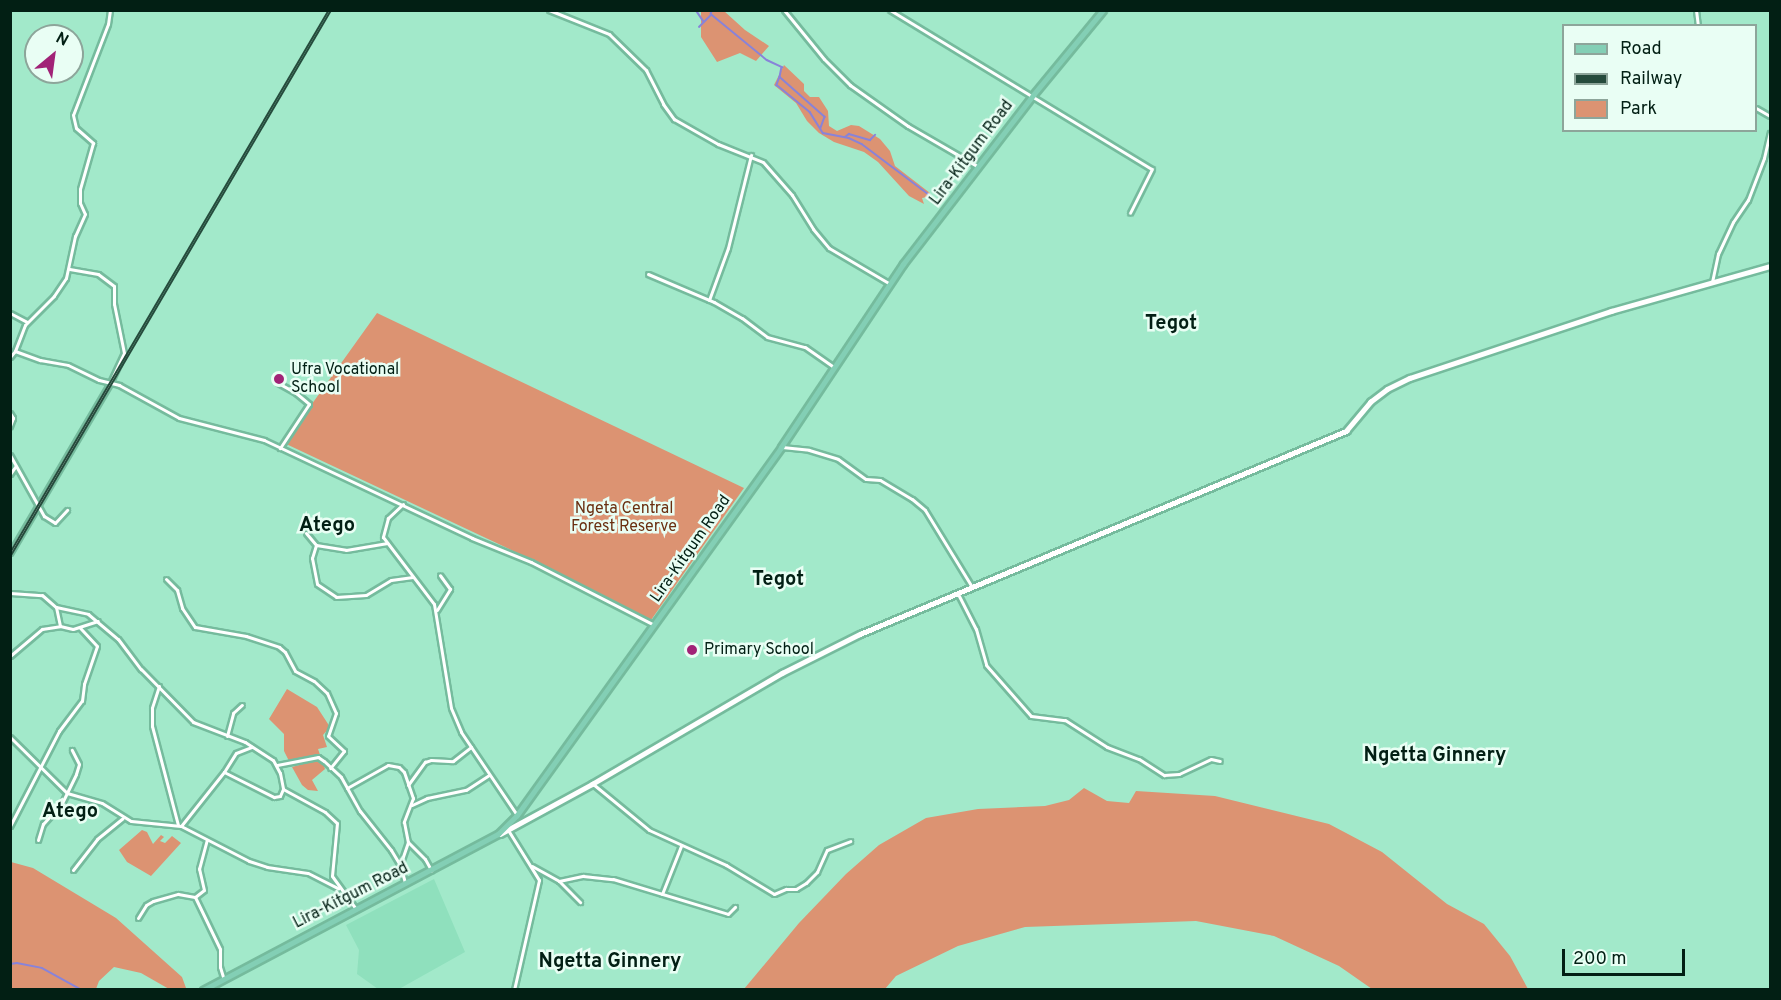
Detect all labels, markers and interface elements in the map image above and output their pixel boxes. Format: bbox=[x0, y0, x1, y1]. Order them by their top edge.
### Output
north arrow bbox=[24, 24, 84, 84]
legend bbox=[1562, 24, 1757, 132]
text: N bbox=[52, 28, 72, 52]
text: Road bbox=[1620, 38, 1662, 61]
text: Railway bbox=[1620, 68, 1682, 91]
street label: Lira-Kitgum Road bbox=[926, 97, 1018, 209]
text: Park bbox=[1620, 98, 1657, 121]
district label: Tegot bbox=[1145, 312, 1197, 336]
place label: Ufra Vocational School bbox=[291, 360, 400, 398]
marker: Ufra Vocational School bbox=[272, 372, 286, 386]
street label: Lira-Kitgum Road bbox=[647, 492, 735, 606]
park label: Ngeta Central Forest Reserve bbox=[571, 499, 677, 537]
district label: Atego bbox=[299, 514, 355, 538]
district label: Tegot bbox=[752, 568, 804, 592]
place label: Primary School bbox=[704, 640, 814, 660]
marker: Primary School bbox=[685, 643, 699, 657]
district label: Ngetta Ginnery bbox=[1364, 744, 1506, 768]
district label: Atego bbox=[42, 800, 98, 824]
street label: Lira-Kitgum Road bbox=[290, 859, 412, 933]
scale bar bbox=[1565, 937, 1688, 975]
text: 200 m bbox=[1573, 948, 1626, 971]
district label: Ngetta Ginnery bbox=[539, 950, 681, 974]

